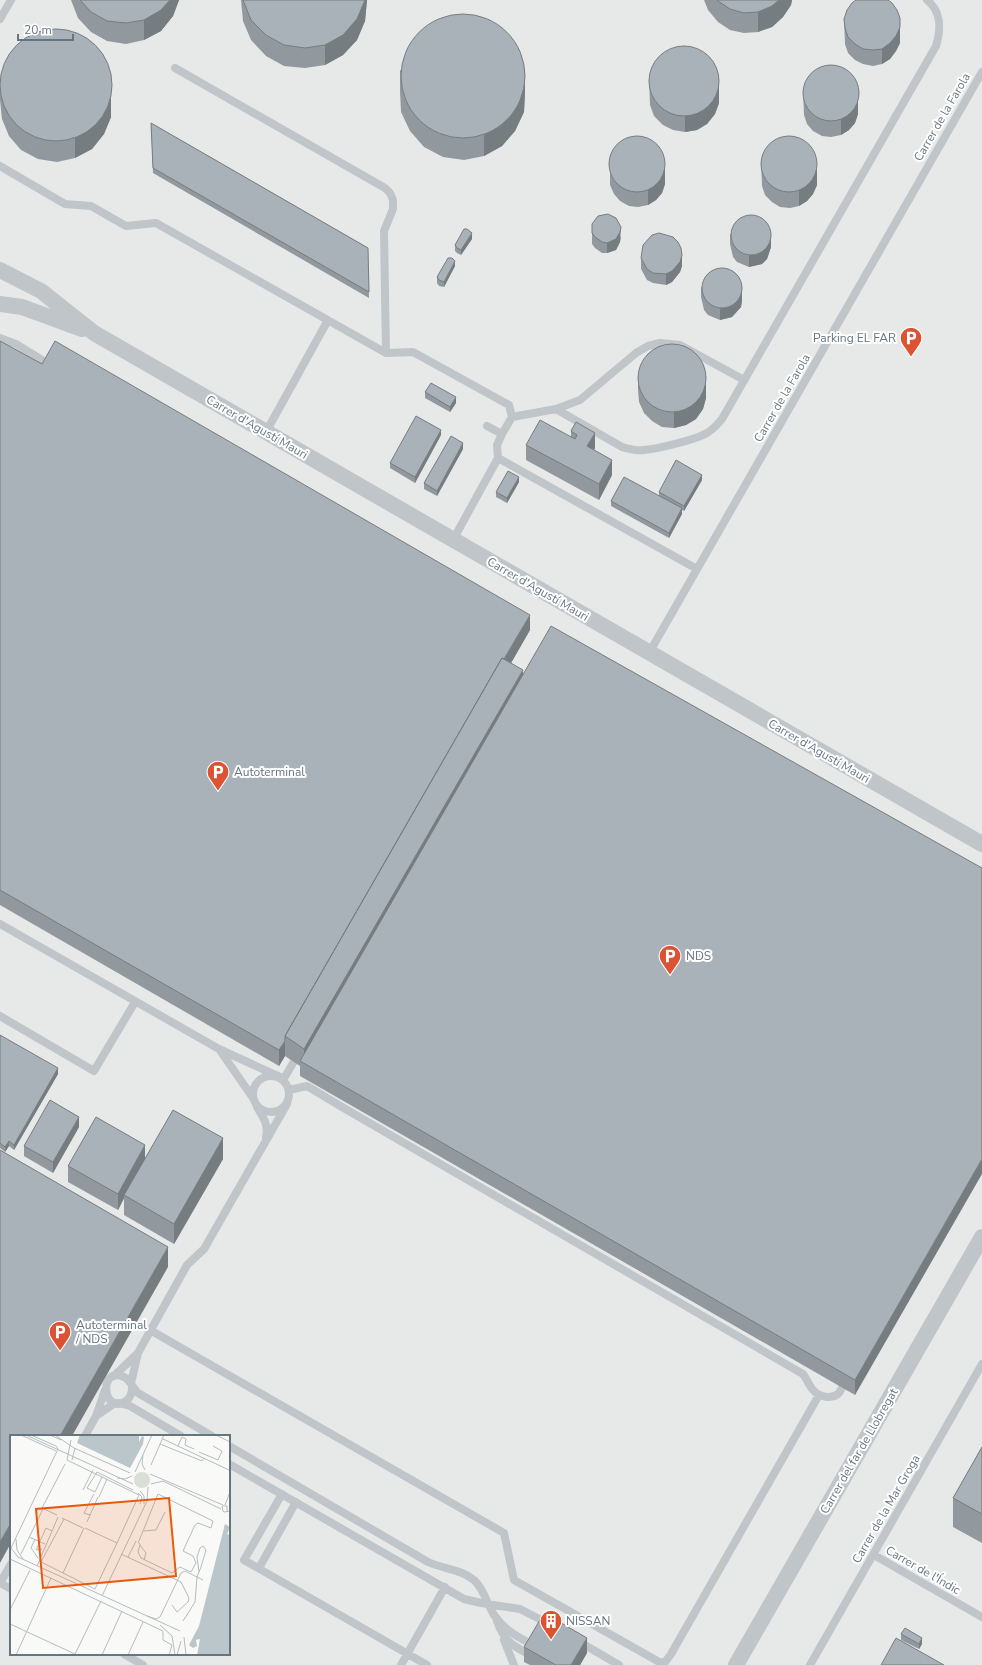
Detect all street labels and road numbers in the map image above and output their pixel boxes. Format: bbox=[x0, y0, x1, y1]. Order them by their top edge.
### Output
street label: Carrer de la Farola bbox=[910, 70, 974, 164]
street label: Carrer de la Farola bbox=[750, 351, 814, 445]
street label: Carrer d'Agustí Mauri bbox=[203, 391, 311, 463]
street label: Carrer d'Agustí Mauri bbox=[484, 553, 592, 625]
street label: Carrer d'Agustí Mauri bbox=[765, 715, 873, 787]
street label: Carrer del far de Llobregat bbox=[816, 1385, 902, 1517]
street label: Carrer de la Mar Groga bbox=[848, 1452, 924, 1566]
street label: Carrer de l'Índic bbox=[883, 1542, 964, 1598]

